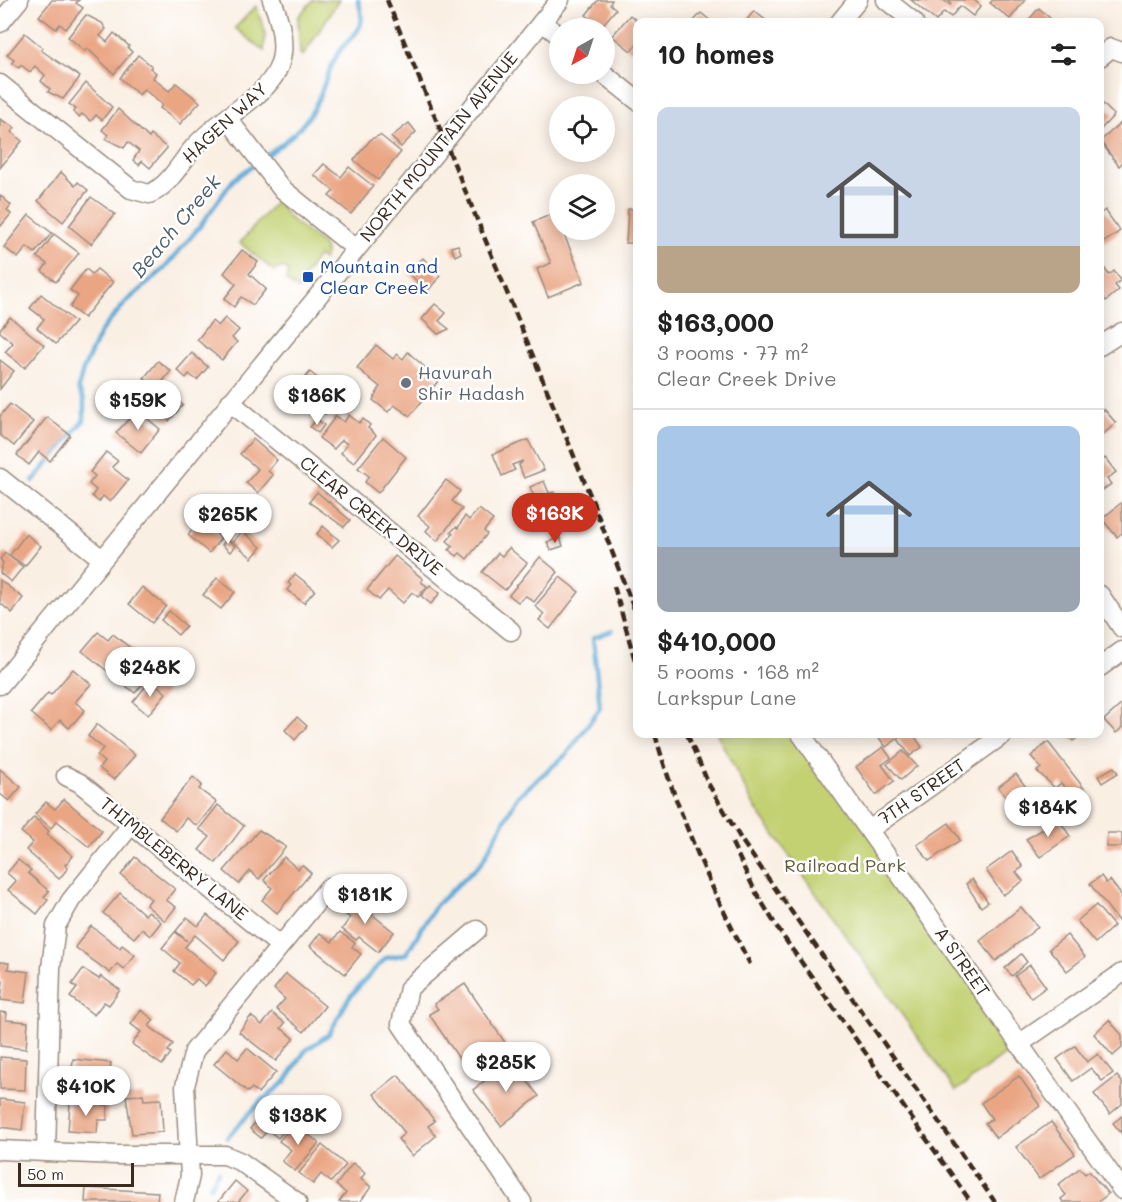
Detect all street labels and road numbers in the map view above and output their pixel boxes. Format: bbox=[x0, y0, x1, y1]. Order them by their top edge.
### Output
street label: NORTH MOUNTAIN AVENUE bbox=[354, 46, 523, 247]
street label: HAGEN WAY bbox=[177, 77, 272, 168]
street label: CLEAR CREEK DRIVE bbox=[295, 450, 448, 580]
street label: 7TH STREET bbox=[873, 752, 970, 830]
street label: THIMBLEBERRY LANE bbox=[96, 791, 254, 925]
street label: A STREET bbox=[930, 922, 996, 1001]

